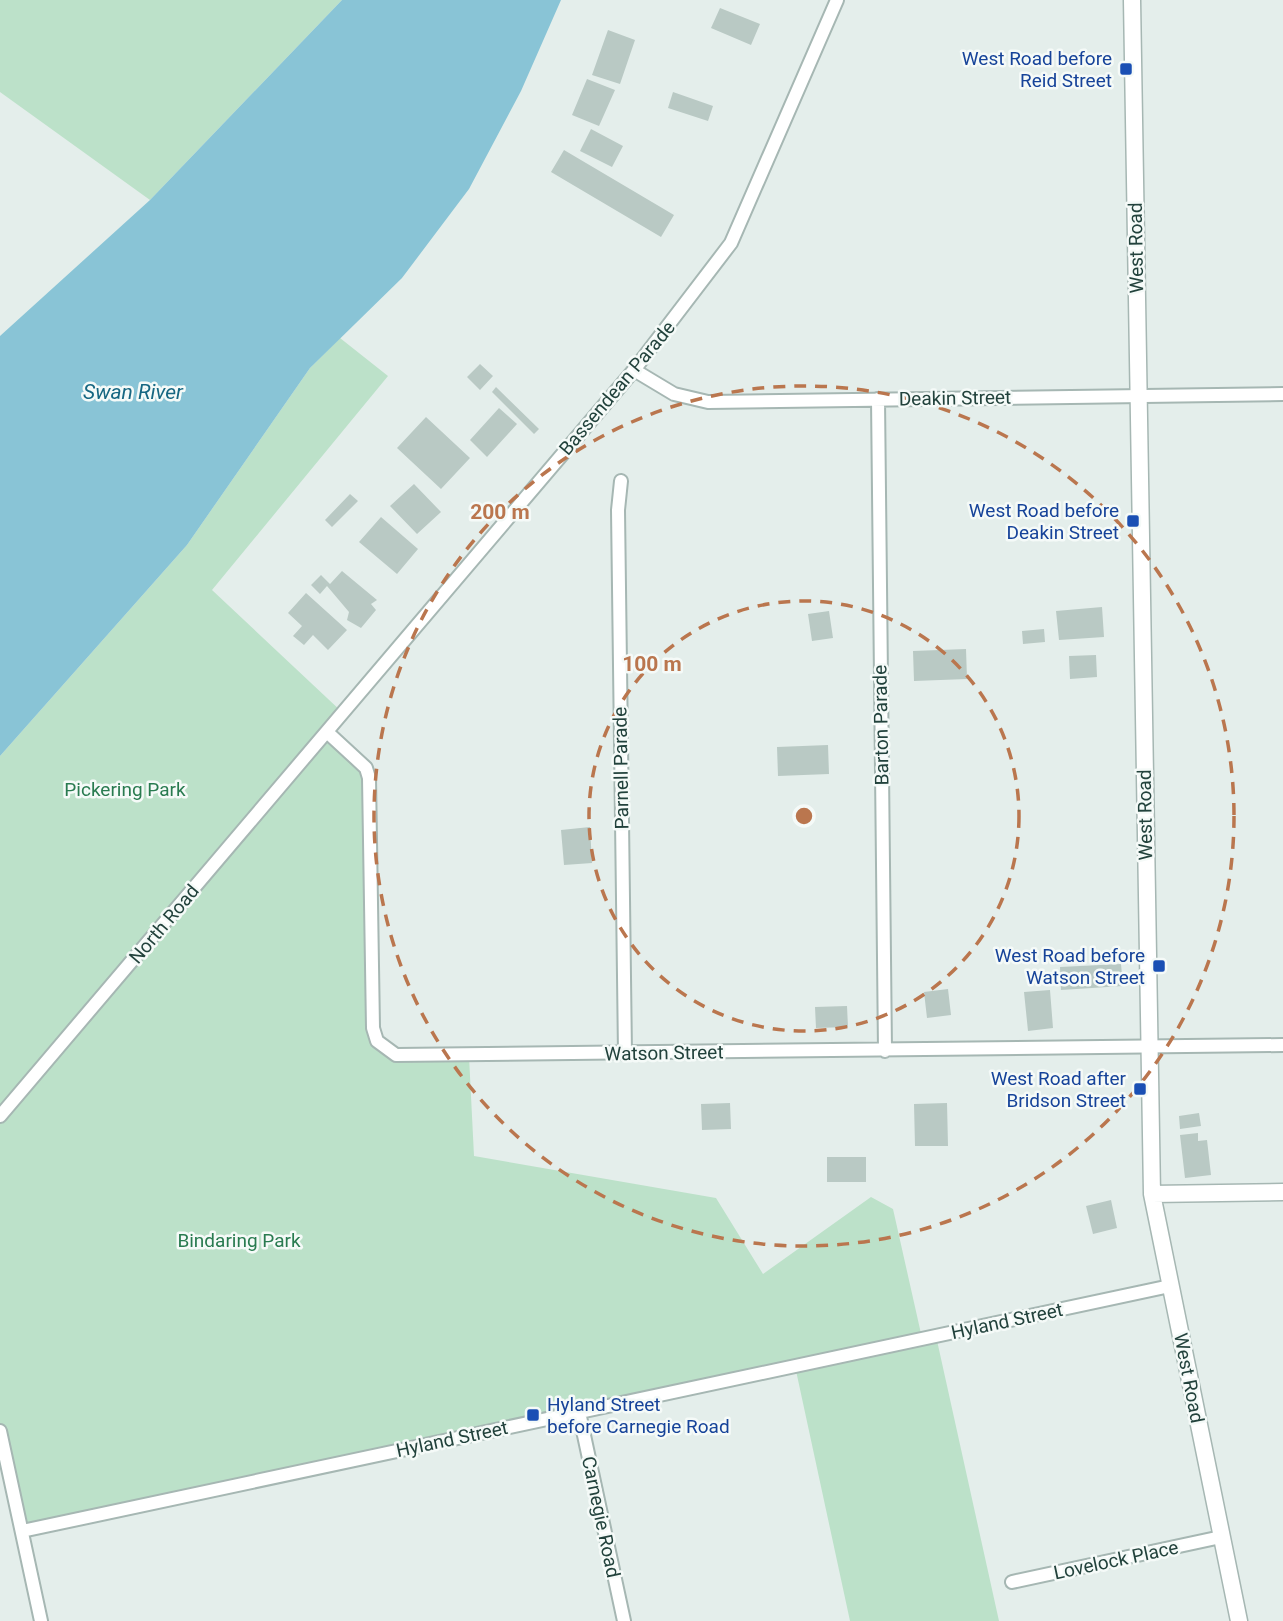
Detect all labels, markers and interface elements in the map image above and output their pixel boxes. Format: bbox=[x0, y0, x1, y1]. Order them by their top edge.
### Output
place label: West Road before Reid Street bbox=[962, 47, 1112, 92]
marker: West Road before Reid Street bbox=[1118, 61, 1134, 77]
street label: West Road bbox=[1124, 202, 1148, 294]
street label: Bassendean Parade bbox=[554, 316, 680, 460]
water label: Swan River bbox=[83, 380, 184, 404]
street label: Deakin Street bbox=[899, 386, 1011, 410]
place label: West Road before Deakin Street bbox=[969, 499, 1119, 544]
text: 200 m bbox=[470, 500, 530, 524]
marker: West Road before Deakin Street bbox=[1125, 513, 1141, 529]
text: 100 m bbox=[622, 652, 682, 676]
street label: Barton Parade bbox=[868, 665, 894, 785]
street label: Parnell Parade bbox=[608, 707, 634, 829]
street label: West Road bbox=[1133, 769, 1157, 861]
park label: Pickering Park bbox=[64, 778, 186, 801]
centre of rings bbox=[792, 804, 816, 828]
street label: North Road bbox=[124, 880, 204, 968]
place label: West Road before Watson Street bbox=[995, 944, 1145, 989]
marker: West Road before Watson Street bbox=[1151, 958, 1167, 974]
street label: Watson Street bbox=[604, 1040, 724, 1066]
place label: West Road after Bridson Street bbox=[991, 1067, 1127, 1112]
marker: West Road after Bridson Street bbox=[1132, 1081, 1148, 1097]
park label: Bindaring Park bbox=[177, 1229, 301, 1252]
street label: Hyland Street bbox=[949, 1298, 1065, 1344]
street label: West Road bbox=[1169, 1331, 1209, 1425]
place label: Hyland Street before Carnegie Road bbox=[547, 1393, 730, 1438]
marker: Hyland Street before Carnegie Road bbox=[525, 1407, 541, 1423]
street label: Hyland Street bbox=[394, 1416, 510, 1462]
street label: Carnegie Road bbox=[577, 1454, 625, 1580]
street label: Lovelock Place bbox=[1052, 1536, 1180, 1584]

